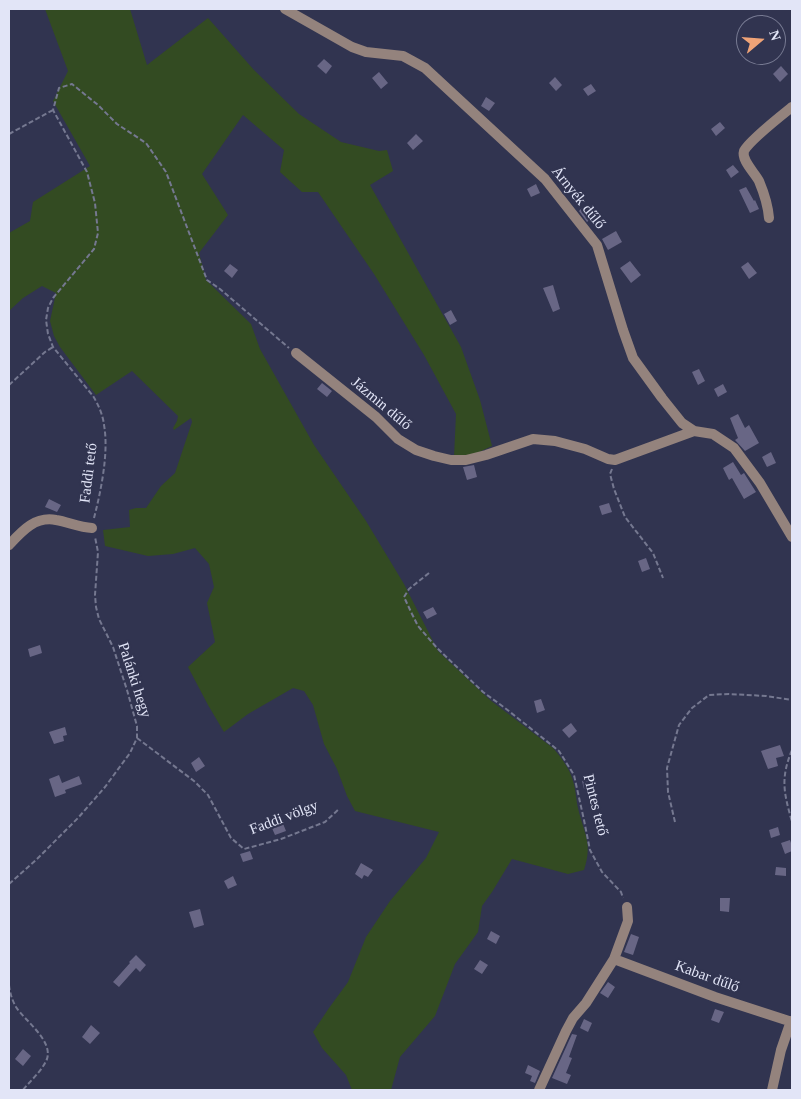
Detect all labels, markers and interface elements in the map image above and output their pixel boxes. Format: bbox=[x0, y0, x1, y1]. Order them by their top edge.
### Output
north arrow bbox=[736, 15, 786, 65]
text: N bbox=[766, 28, 783, 43]
street label: Árnyék dűlő bbox=[547, 163, 609, 233]
street label: Jázmin dűlő bbox=[347, 374, 415, 434]
street label: Faddi tető bbox=[76, 442, 102, 504]
street label: Palánki hegy bbox=[113, 640, 155, 720]
street label: Pintes tető bbox=[579, 772, 611, 838]
street label: Faddi völgy bbox=[247, 797, 321, 839]
street label: Kabar dűlő bbox=[672, 957, 742, 997]

